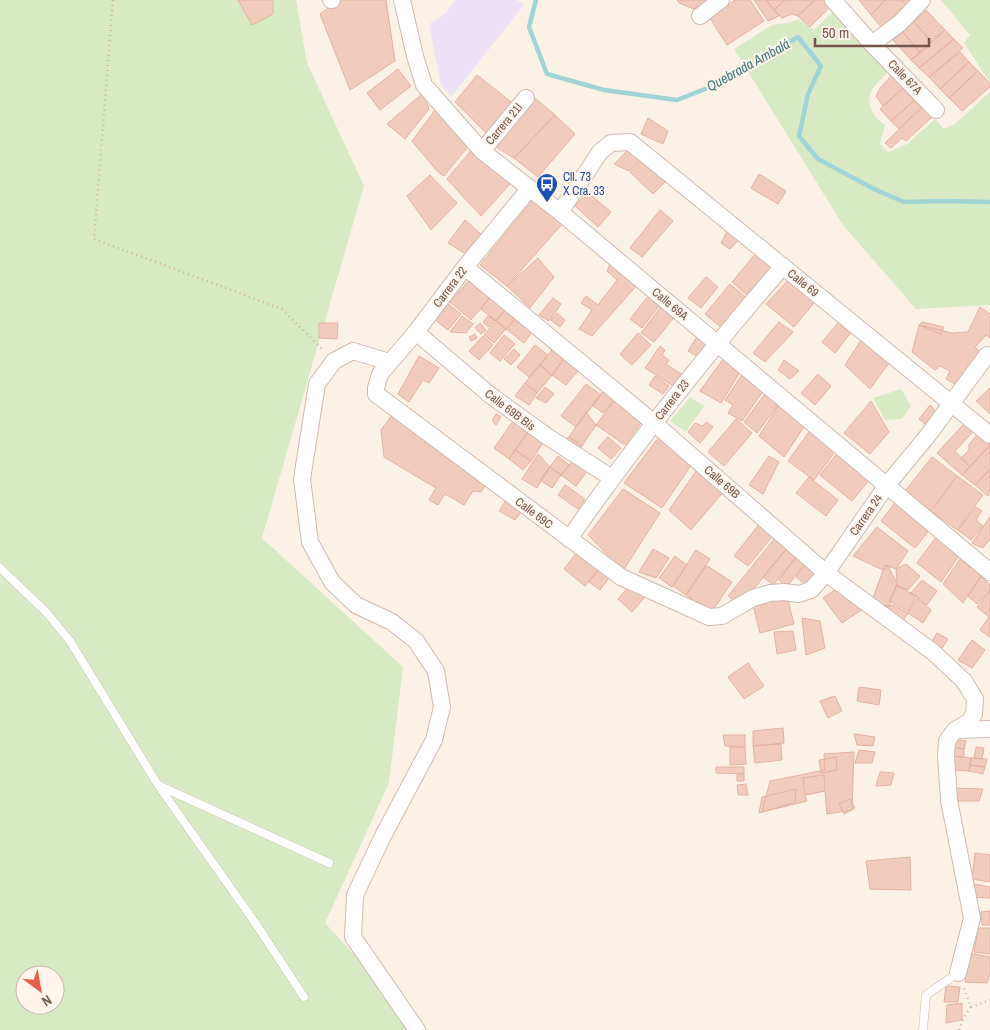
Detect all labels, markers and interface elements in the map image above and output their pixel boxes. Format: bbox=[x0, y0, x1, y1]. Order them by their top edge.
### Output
scale bar bbox=[815, 15, 929, 47]
text: 50 m bbox=[822, 22, 849, 43]
water label: Quebrada Ambalá bbox=[703, 35, 793, 95]
street label: Calle 67A bbox=[884, 56, 926, 98]
street label: Carrera 21I bbox=[482, 100, 526, 148]
place label: Cll. 73 X Cra. 33 bbox=[563, 169, 605, 199]
bus stop icon: Cll. 73 X Cra. 33 bbox=[535, 172, 559, 203]
street label: Carrera 22 bbox=[429, 263, 471, 311]
street label: Calle 69 bbox=[784, 265, 822, 301]
street label: Calle 69A bbox=[649, 284, 692, 324]
street label: Carrera 23 bbox=[651, 377, 693, 423]
street label: Calle 69B Bis bbox=[481, 386, 539, 434]
street label: Calle 69B bbox=[701, 462, 744, 502]
street label: Carrera 24 bbox=[846, 491, 886, 539]
street label: Calle 69C bbox=[512, 494, 556, 532]
north arrow bbox=[15, 965, 65, 1015]
text: N bbox=[39, 991, 55, 1011]

